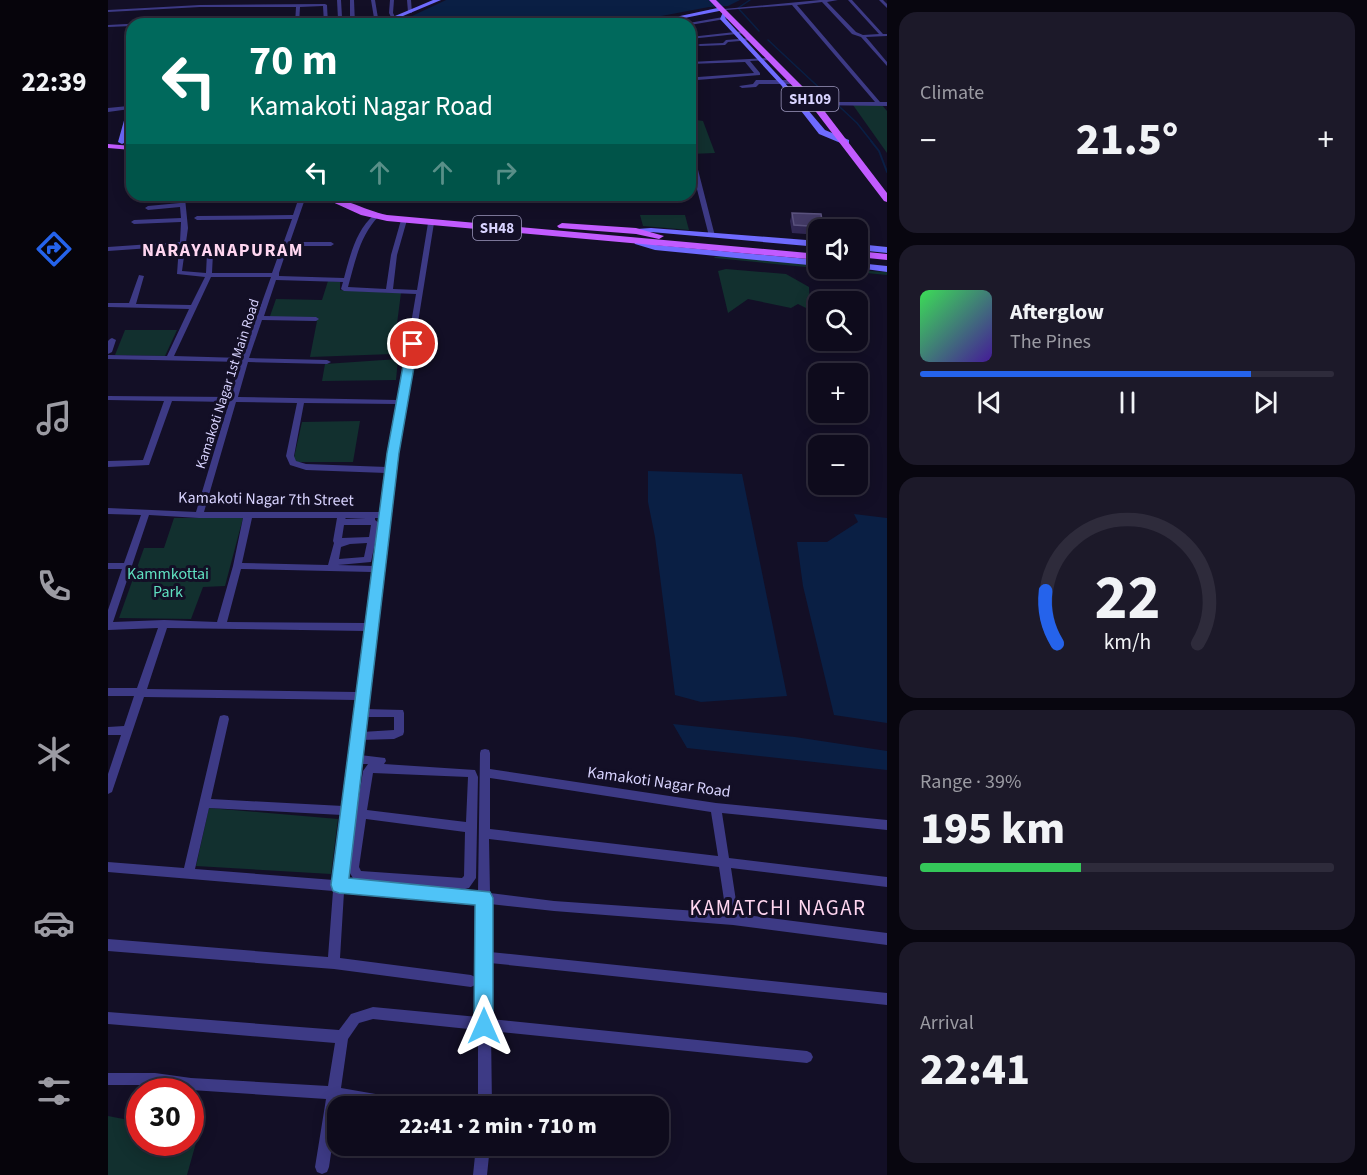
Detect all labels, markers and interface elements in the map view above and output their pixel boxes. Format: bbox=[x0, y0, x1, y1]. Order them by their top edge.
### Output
text: 70 m bbox=[249, 31, 338, 91]
icon: left bbox=[150, 42, 228, 120]
text: 22:39 bbox=[21, 63, 87, 102]
text: Climate bbox=[920, 79, 984, 107]
text: Kamakoti Nagar Road bbox=[249, 87, 493, 126]
road number: SH109 bbox=[782, 87, 838, 111]
text: 21.5° bbox=[1076, 108, 1178, 172]
text: − bbox=[920, 117, 936, 164]
text: + bbox=[1318, 117, 1334, 164]
icon: left bbox=[300, 156, 333, 189]
icon: ahead bbox=[363, 156, 396, 189]
icon: ahead bbox=[426, 156, 459, 189]
icon: right bbox=[489, 156, 522, 189]
road number: SH48 bbox=[473, 216, 521, 240]
map controls bbox=[808, 219, 868, 495]
button: sound bbox=[808, 219, 868, 279]
icon: directions bbox=[33, 228, 75, 270]
district label: NARAYANAPURAM bbox=[142, 238, 304, 263]
button: search bbox=[808, 291, 868, 351]
street label: Kamakoti Nagar 1st Main Road bbox=[191, 296, 265, 472]
text: Afterglow bbox=[1010, 296, 1104, 328]
pin bbox=[387, 318, 438, 369]
icon: arrive bbox=[396, 327, 429, 360]
text: The Pines bbox=[1010, 328, 1091, 356]
button: + bbox=[808, 363, 868, 423]
icon: previous bbox=[973, 386, 1006, 419]
icon: pause bbox=[1111, 386, 1144, 419]
icon: next bbox=[1249, 386, 1282, 419]
icon: music bbox=[33, 397, 75, 439]
button: − bbox=[808, 435, 868, 495]
street label: Kamakoti Nagar 7th Street bbox=[178, 486, 355, 512]
text: 22 bbox=[1094, 555, 1160, 644]
park label: Kammkottai Park bbox=[127, 563, 209, 603]
icon: phone bbox=[33, 565, 75, 607]
text: km/h bbox=[1103, 628, 1151, 659]
icon: climate bbox=[33, 733, 75, 775]
street label: Kamakoti Nagar Road bbox=[586, 761, 732, 803]
text: Range · 39% bbox=[920, 768, 1021, 796]
text: 195 km bbox=[920, 797, 1065, 861]
district label: KAMATCHI NAGAR bbox=[689, 893, 867, 923]
icon: car bbox=[33, 902, 75, 944]
position arrow bbox=[452, 994, 516, 1058]
text: Arrival bbox=[920, 1009, 974, 1037]
text: 22:41 bbox=[920, 1038, 1030, 1102]
icon: filters bbox=[33, 1070, 75, 1112]
speed limit sign: 30 bbox=[126, 1078, 204, 1156]
text: 22:41 · 2 min · 710 m bbox=[399, 1110, 597, 1142]

